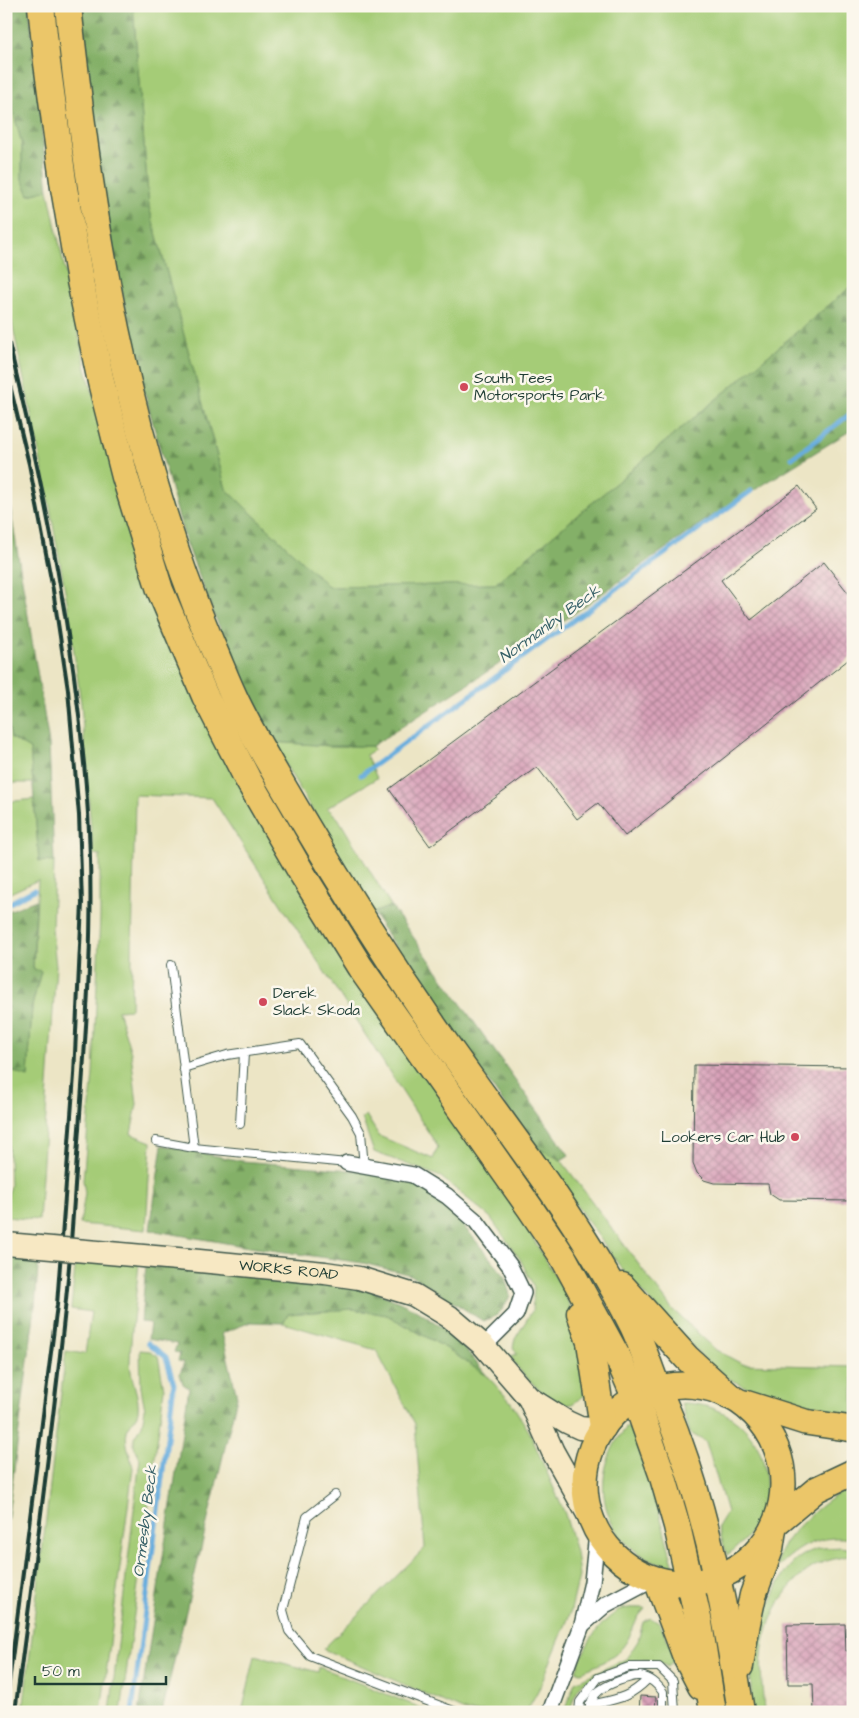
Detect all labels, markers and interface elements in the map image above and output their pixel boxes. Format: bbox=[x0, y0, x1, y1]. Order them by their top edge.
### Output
place label: South Tees Motorsports Park bbox=[474, 368, 605, 406]
marker: South Tees Motorsports Park bbox=[458, 381, 470, 393]
water label: Normanby Beck bbox=[494, 579, 606, 669]
place label: Derek Slack Skoda bbox=[273, 983, 360, 1021]
marker: Derek Slack Skoda bbox=[257, 996, 269, 1008]
place label: Lookers Car Hub bbox=[661, 1127, 786, 1148]
marker: Lookers Car Hub bbox=[789, 1131, 801, 1143]
street label: WORKS ROAD bbox=[238, 1255, 340, 1286]
water label: Ormesby Beck bbox=[127, 1463, 164, 1579]
scale bar bbox=[35, 1653, 166, 1685]
text: 50 m bbox=[42, 1661, 80, 1682]

